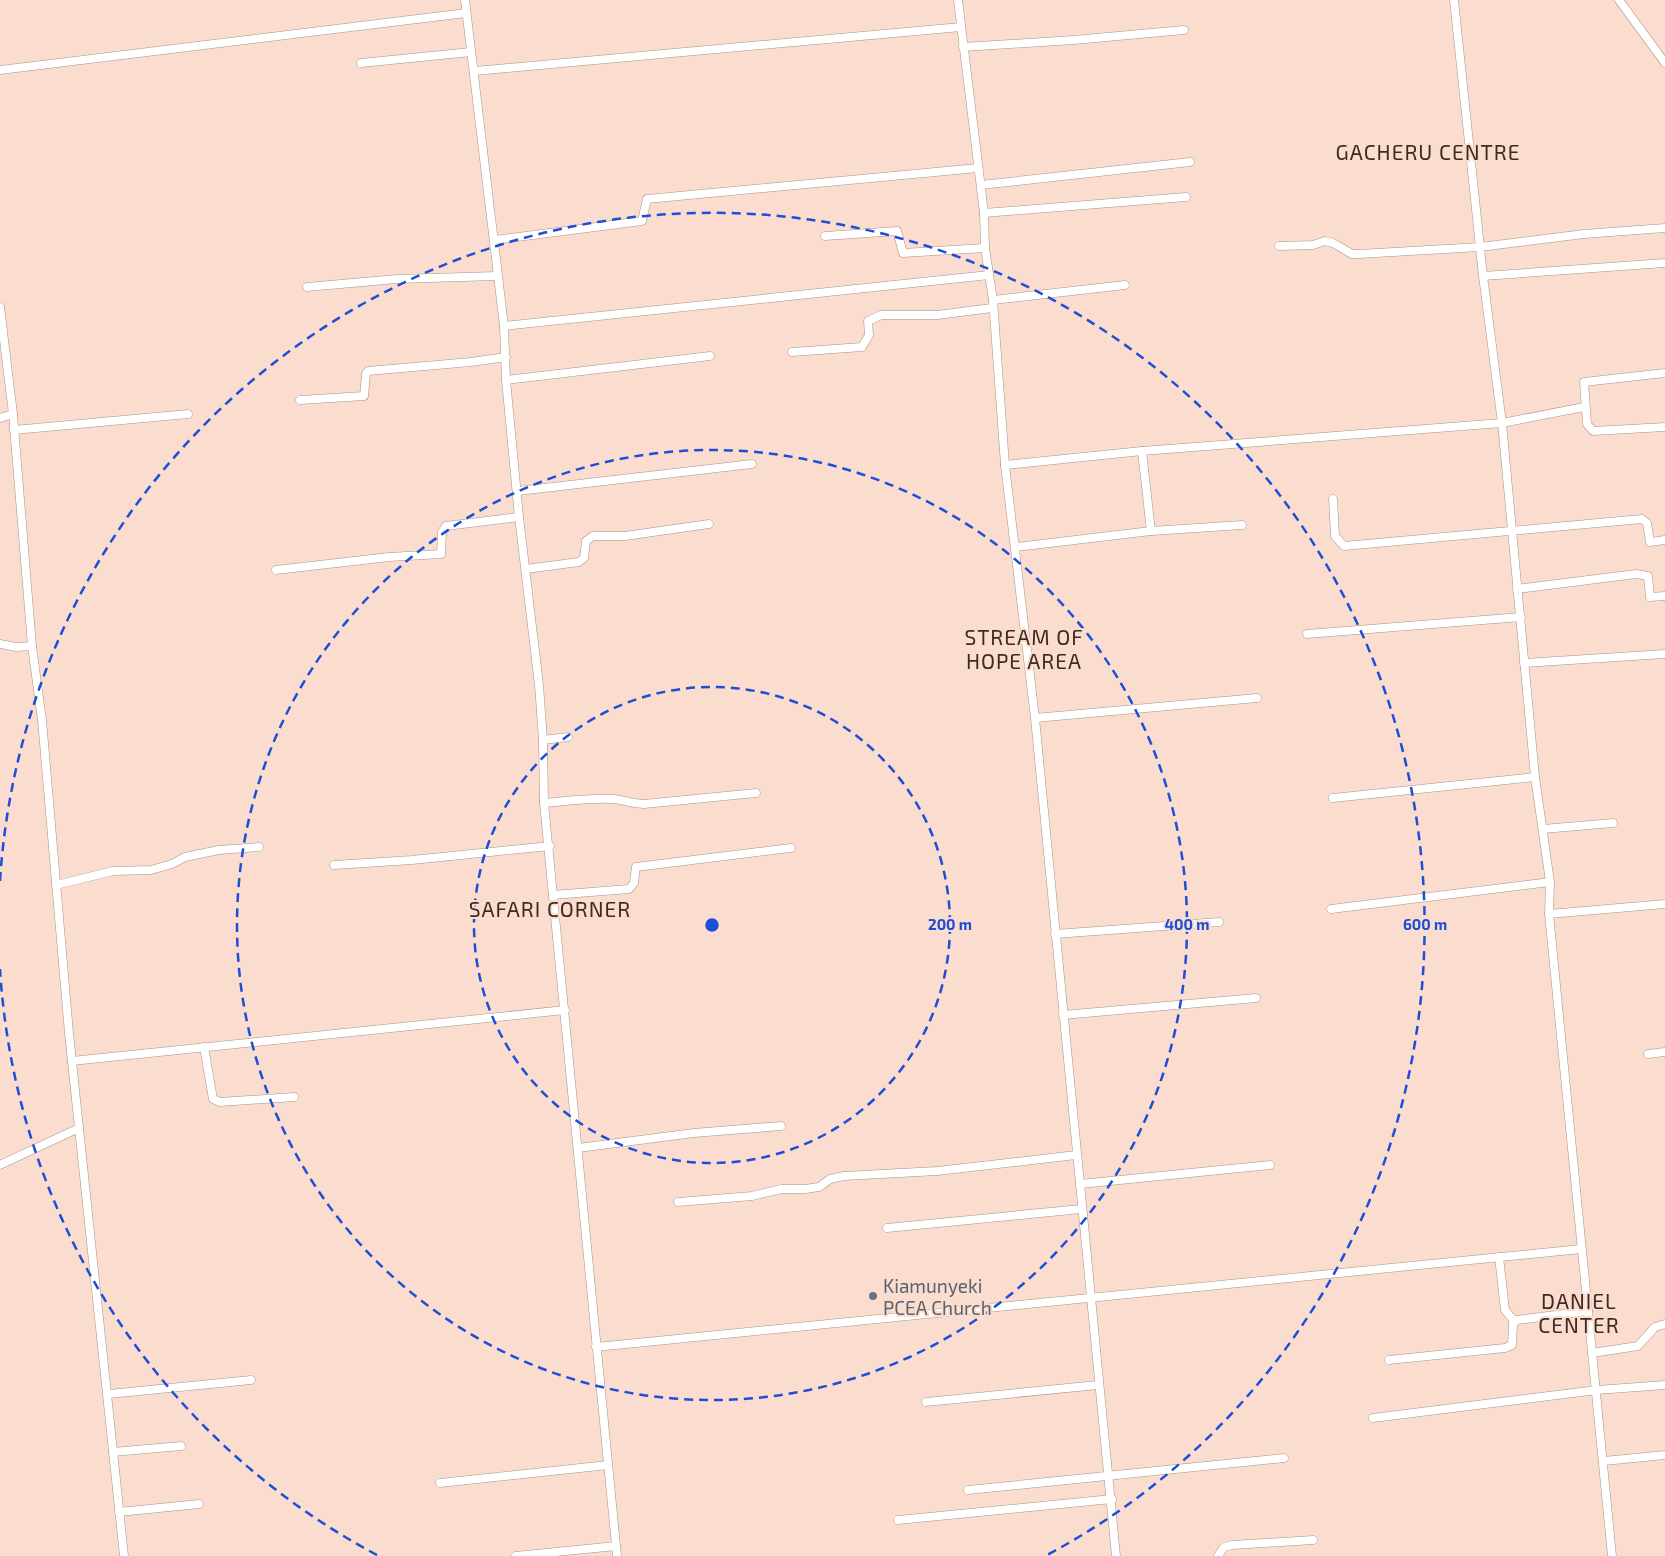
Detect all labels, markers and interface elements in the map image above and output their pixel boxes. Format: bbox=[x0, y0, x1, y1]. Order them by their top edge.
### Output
district label: GACHERU CENTRE bbox=[1335, 139, 1521, 164]
district label: STREAM OF HOPE AREA bbox=[964, 624, 1084, 673]
district label: SAFARI CORNER bbox=[469, 896, 631, 921]
text: 200 m bbox=[928, 915, 972, 933]
text: 400 m bbox=[1165, 915, 1209, 933]
text: 600 m bbox=[1403, 915, 1447, 933]
centre of rings bbox=[703, 916, 721, 934]
place label: Kiamunyeki PCEA Church bbox=[883, 1274, 992, 1319]
district label: DANIEL CENTER bbox=[1538, 1288, 1620, 1337]
marker: Kiamunyeki PCEA Church bbox=[867, 1290, 879, 1302]

